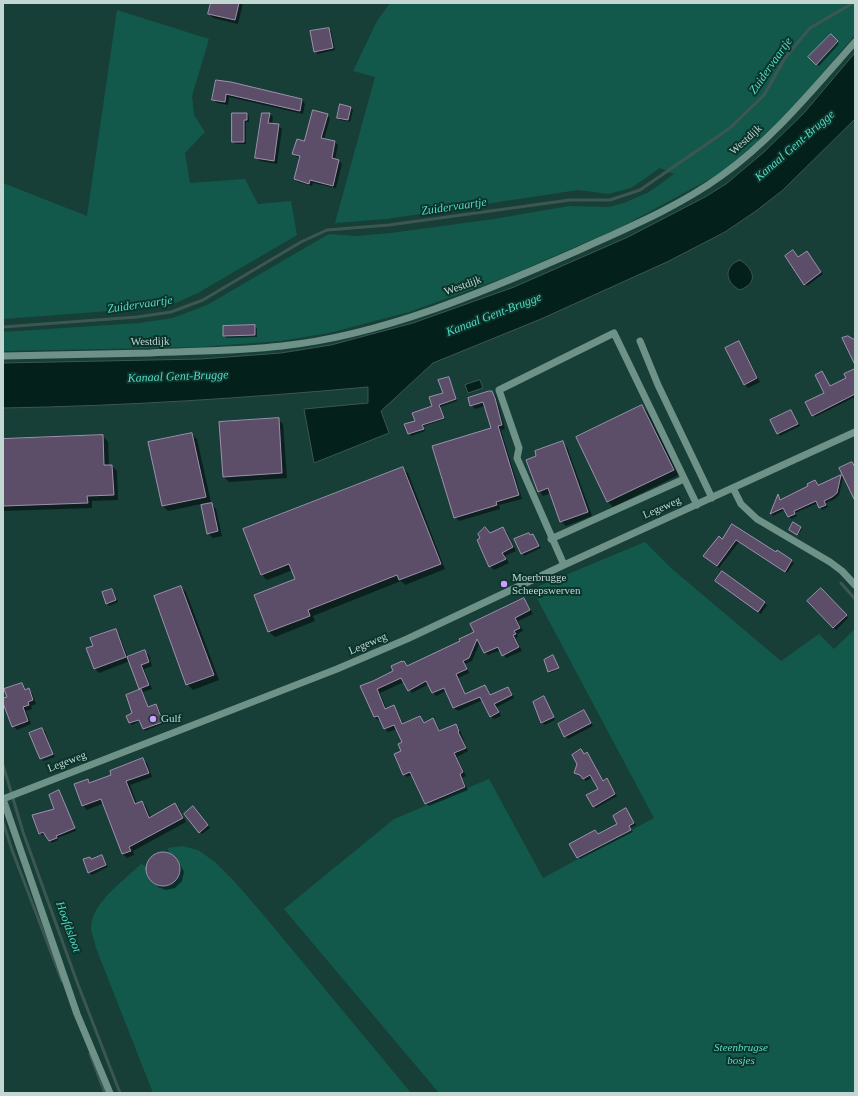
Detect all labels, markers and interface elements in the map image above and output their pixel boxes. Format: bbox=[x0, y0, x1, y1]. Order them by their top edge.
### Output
water label: Zuidervaartje bbox=[746, 35, 796, 97]
water label: Kanaal Gent-Brugge bbox=[752, 107, 838, 185]
street label: Westdijk bbox=[727, 122, 765, 158]
water label: Zuidervaartje bbox=[420, 195, 488, 219]
street label: Westdijk bbox=[442, 273, 484, 299]
water label: Kanaal Gent-Brugge bbox=[444, 290, 544, 340]
water label: Zuidervaartje bbox=[106, 293, 174, 317]
street label: Westdijk bbox=[130, 335, 170, 349]
water label: Kanaal Gent-Brugge bbox=[127, 368, 229, 386]
street label: Legeweg bbox=[641, 494, 683, 522]
place label: Moerbrugge Scheepswerven bbox=[512, 571, 580, 597]
marker: Moerbrugge Scheepswerven bbox=[499, 579, 509, 589]
street label: Legeweg bbox=[347, 630, 389, 658]
place label: Gulf bbox=[161, 712, 181, 726]
marker: Gulf bbox=[148, 714, 158, 724]
street label: Legeweg bbox=[46, 749, 88, 775]
water label: Hoofdsloot bbox=[52, 899, 84, 955]
park label: Steenbrugse bosjes bbox=[714, 1041, 768, 1067]

